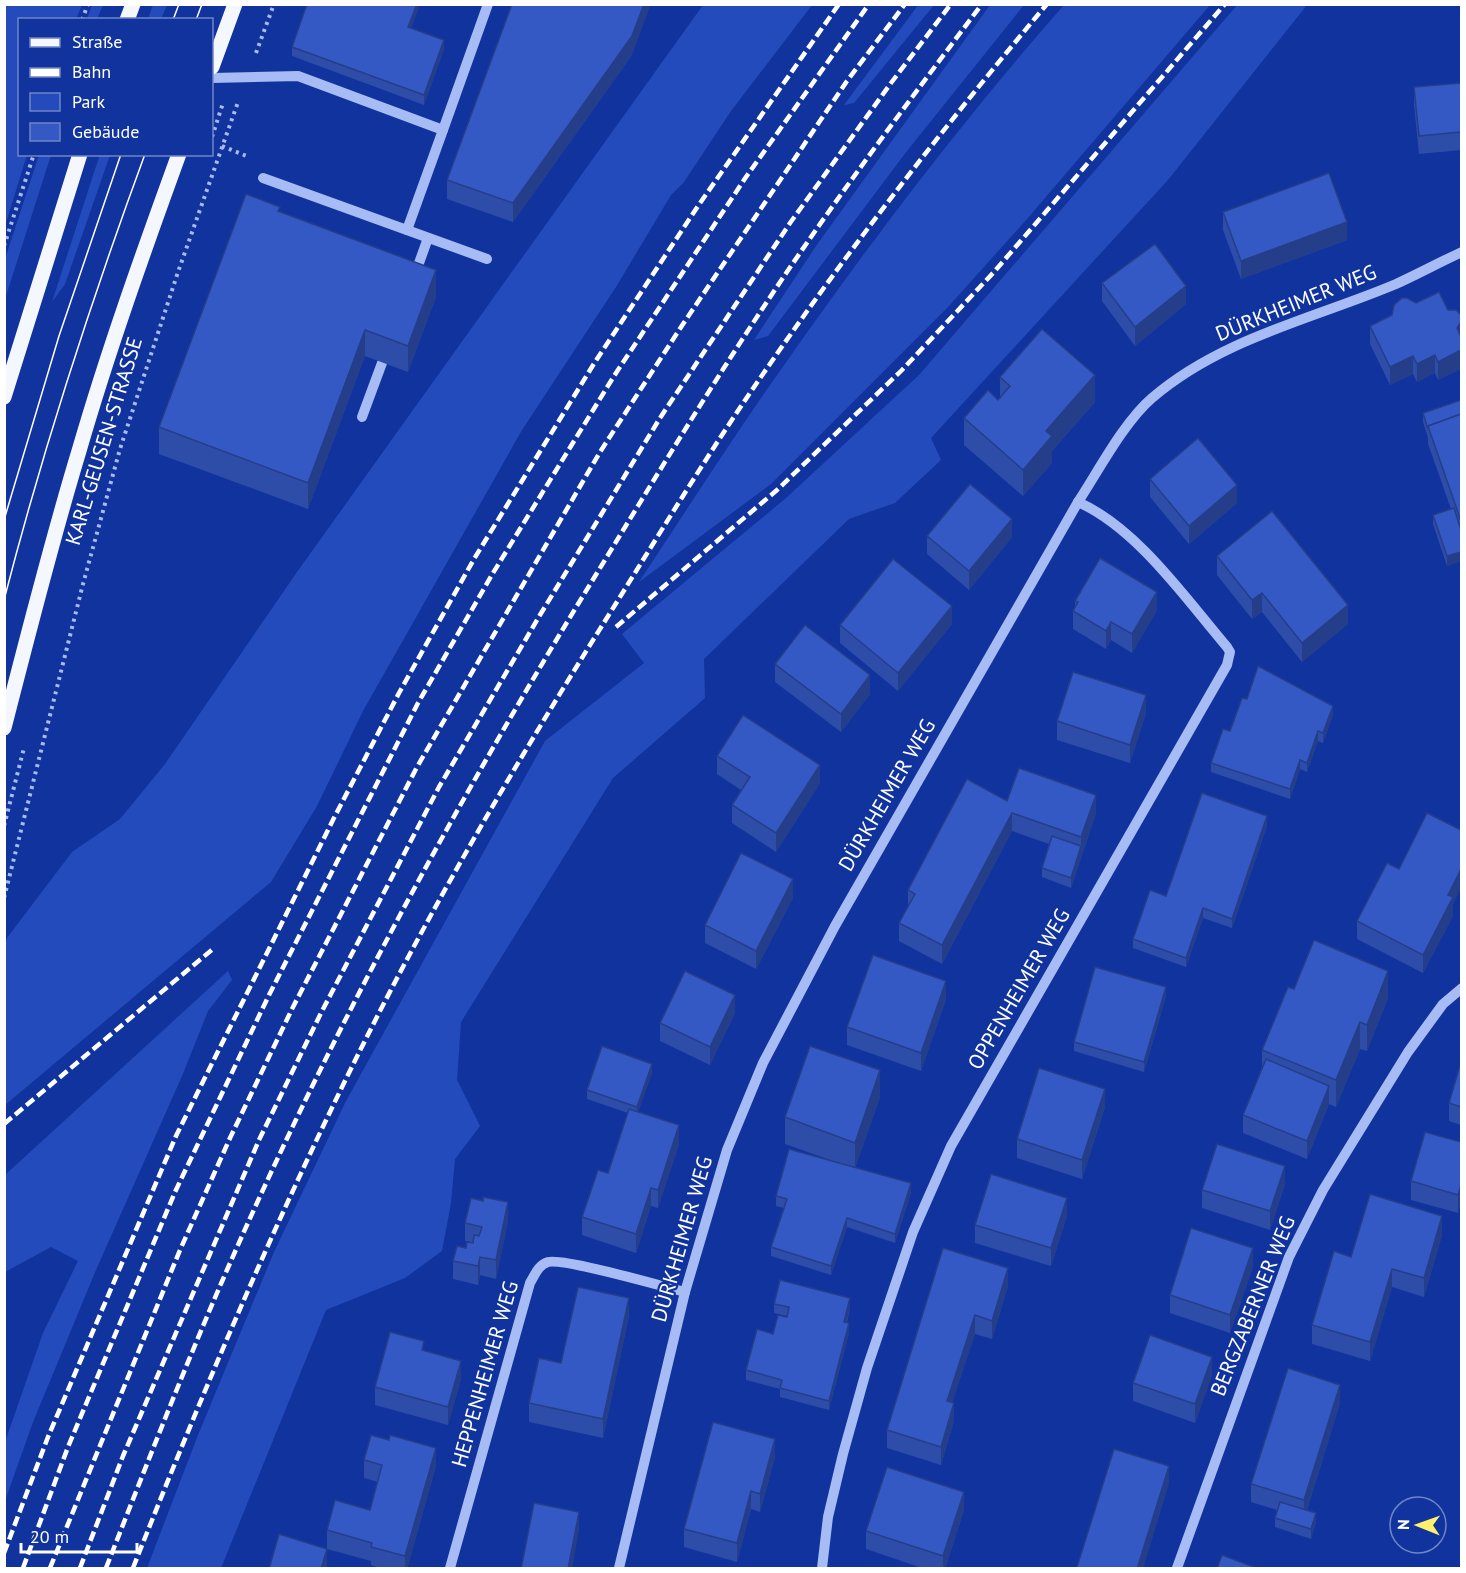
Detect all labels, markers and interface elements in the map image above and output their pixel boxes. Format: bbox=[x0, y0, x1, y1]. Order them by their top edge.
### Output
legend bbox=[18, 18, 213, 156]
text: Straße bbox=[72, 30, 123, 53]
text: Bahn bbox=[72, 60, 111, 83]
text: Park bbox=[72, 90, 105, 113]
text: Gebäude bbox=[72, 120, 139, 143]
street label: DÜRKHEIMER WEG bbox=[1211, 258, 1380, 347]
street label: KARL-GEUSEN-STRASSE bbox=[59, 334, 148, 548]
street label: DÜRKHEIMER WEG bbox=[832, 714, 941, 876]
street label: OPPENHEIMER WEG bbox=[961, 903, 1076, 1074]
street label: DÜRKHEIMER WEG bbox=[645, 1153, 718, 1325]
street label: BERGZABERNER WEG bbox=[1204, 1212, 1301, 1400]
street label: HEPPENHEIMER WEG bbox=[445, 1277, 524, 1470]
north arrow bbox=[1388, 1495, 1448, 1555]
scale bar bbox=[21, 1516, 136, 1554]
text: N bbox=[1393, 1519, 1413, 1530]
text: 20 m bbox=[30, 1525, 69, 1548]

